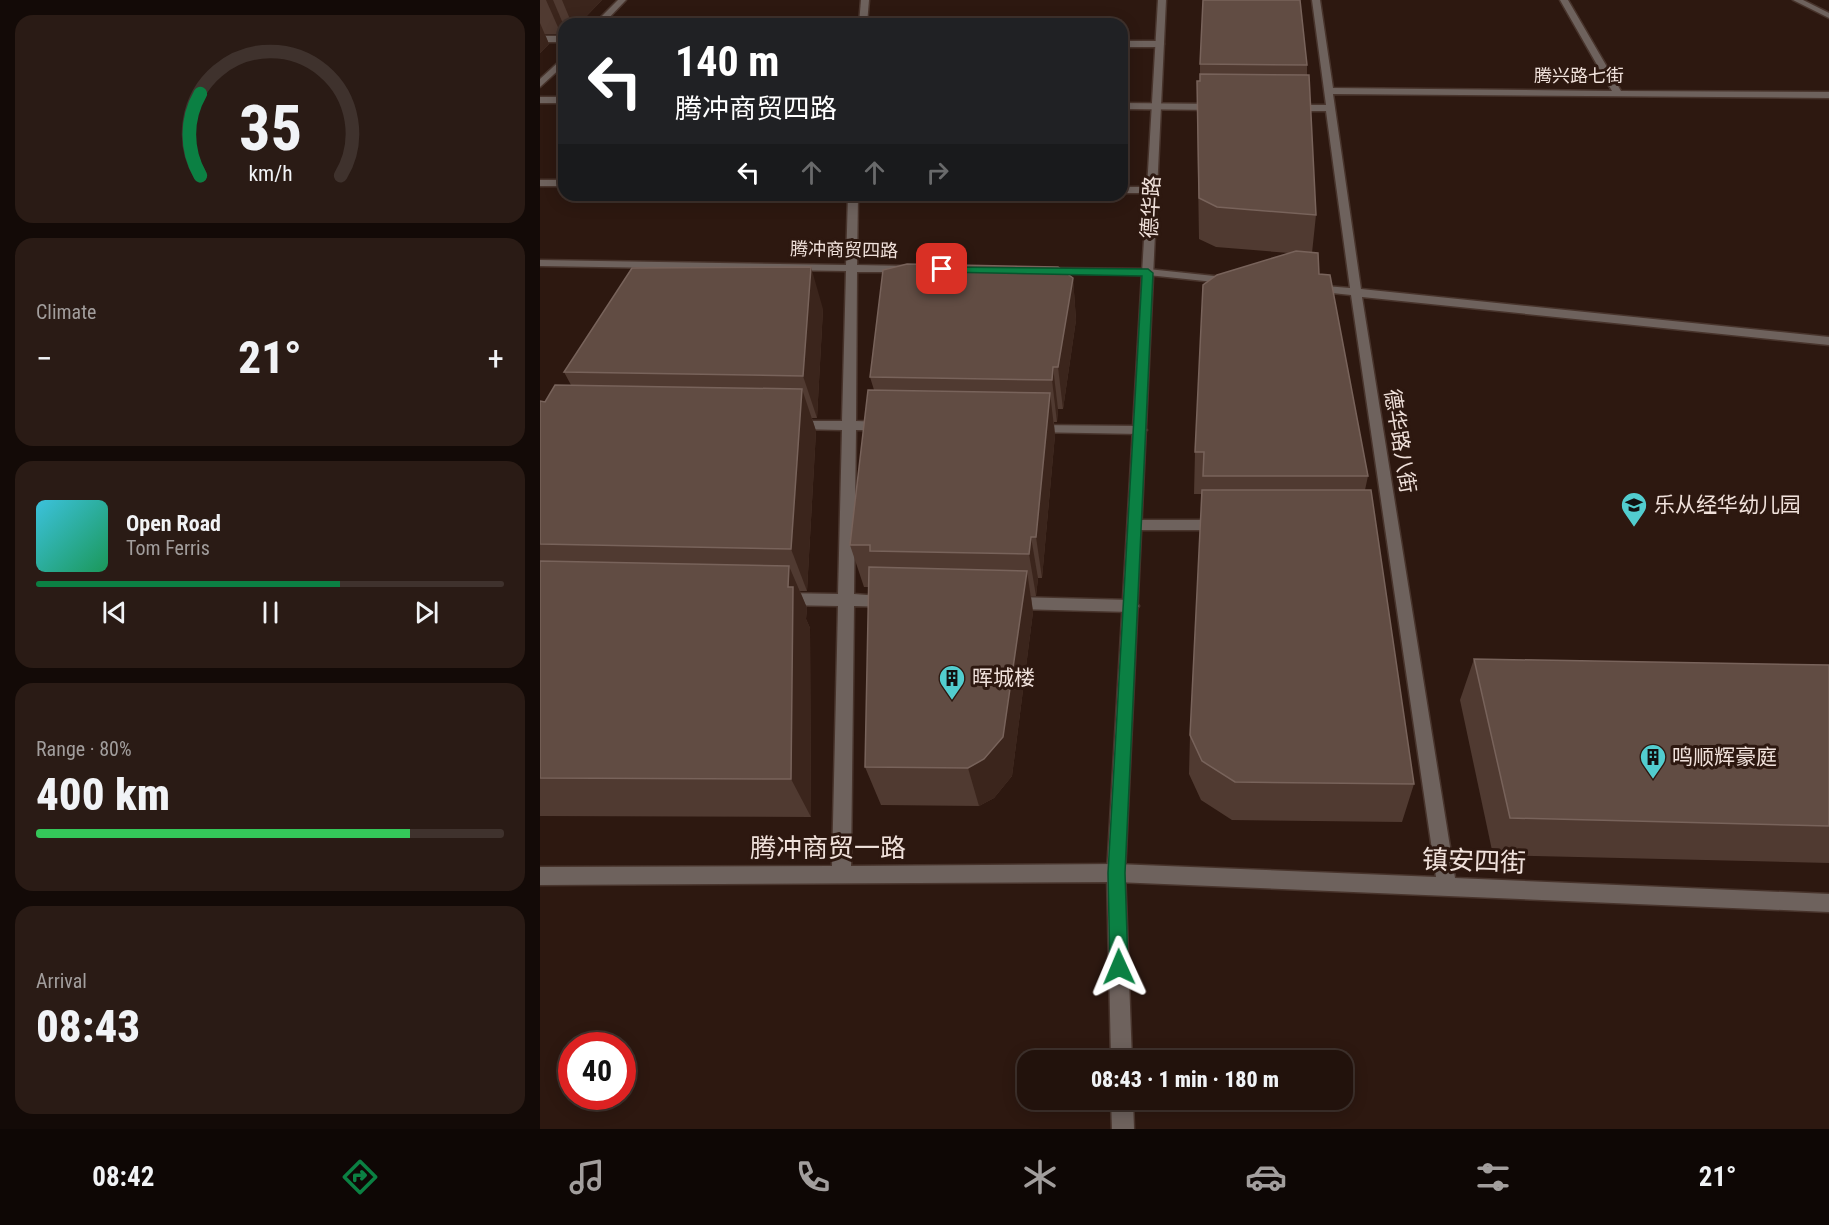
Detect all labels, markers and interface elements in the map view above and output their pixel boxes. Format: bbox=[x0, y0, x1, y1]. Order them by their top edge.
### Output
text: 140 m bbox=[675, 37, 780, 86]
icon: left bbox=[576, 42, 654, 120]
street label: 腾兴路七街 bbox=[1534, 65, 1624, 86]
text: 35 bbox=[238, 92, 302, 165]
text: 腾冲商贸四路 bbox=[675, 93, 837, 125]
icon: left bbox=[732, 156, 765, 189]
icon: ahead bbox=[795, 156, 828, 189]
icon: ahead bbox=[858, 156, 891, 189]
icon: right bbox=[921, 156, 954, 189]
text: km/h bbox=[248, 161, 292, 186]
street label: 德华路 bbox=[1137, 175, 1165, 239]
street label: 腾冲商贸四路 bbox=[790, 238, 898, 261]
pin bbox=[916, 243, 967, 294]
icon: arrive bbox=[925, 252, 958, 285]
text: Climate bbox=[36, 300, 96, 324]
text: 21° bbox=[238, 331, 302, 384]
text: − bbox=[36, 339, 53, 378]
text: + bbox=[488, 339, 504, 378]
street label: 德华路八街 bbox=[1380, 387, 1420, 495]
school or university icon: 乐从经华幼儿园 bbox=[1619, 490, 1649, 528]
place label: 乐从经华幼儿园 bbox=[1654, 493, 1801, 517]
text: Open Road bbox=[126, 511, 221, 536]
text: Tom Ferris bbox=[126, 536, 210, 560]
icon: previous bbox=[98, 596, 131, 629]
icon: pause bbox=[254, 596, 287, 629]
icon: next bbox=[410, 596, 443, 629]
building icon: 晖城楼 bbox=[937, 663, 967, 701]
place label: 晖城楼 bbox=[972, 666, 1035, 690]
text: Range · 80% bbox=[36, 737, 132, 761]
building icon: 鸣顺辉豪庭 bbox=[1638, 742, 1668, 780]
place label: 鸣顺辉豪庭 bbox=[1672, 745, 1777, 769]
text: 400 km bbox=[36, 768, 170, 821]
street label: 腾冲商贸一路 bbox=[750, 833, 906, 863]
street label: 镇安四街 bbox=[1422, 844, 1526, 878]
position arrow bbox=[1087, 935, 1151, 999]
text: Arrival bbox=[36, 969, 87, 993]
text: 08:43 bbox=[36, 1000, 140, 1053]
speed limit sign: 40 bbox=[558, 1032, 636, 1110]
text: 08:43 · 1 min · 180 m bbox=[1091, 1067, 1279, 1092]
icon: directions bbox=[339, 1156, 381, 1198]
icon: music bbox=[566, 1156, 608, 1198]
icon: phone bbox=[792, 1156, 834, 1198]
icon: climate bbox=[1019, 1156, 1061, 1198]
icon: car bbox=[1245, 1156, 1287, 1198]
icon: filters bbox=[1472, 1156, 1514, 1198]
text: 08:42 bbox=[92, 1161, 154, 1193]
text: 21° bbox=[1699, 1161, 1737, 1193]

